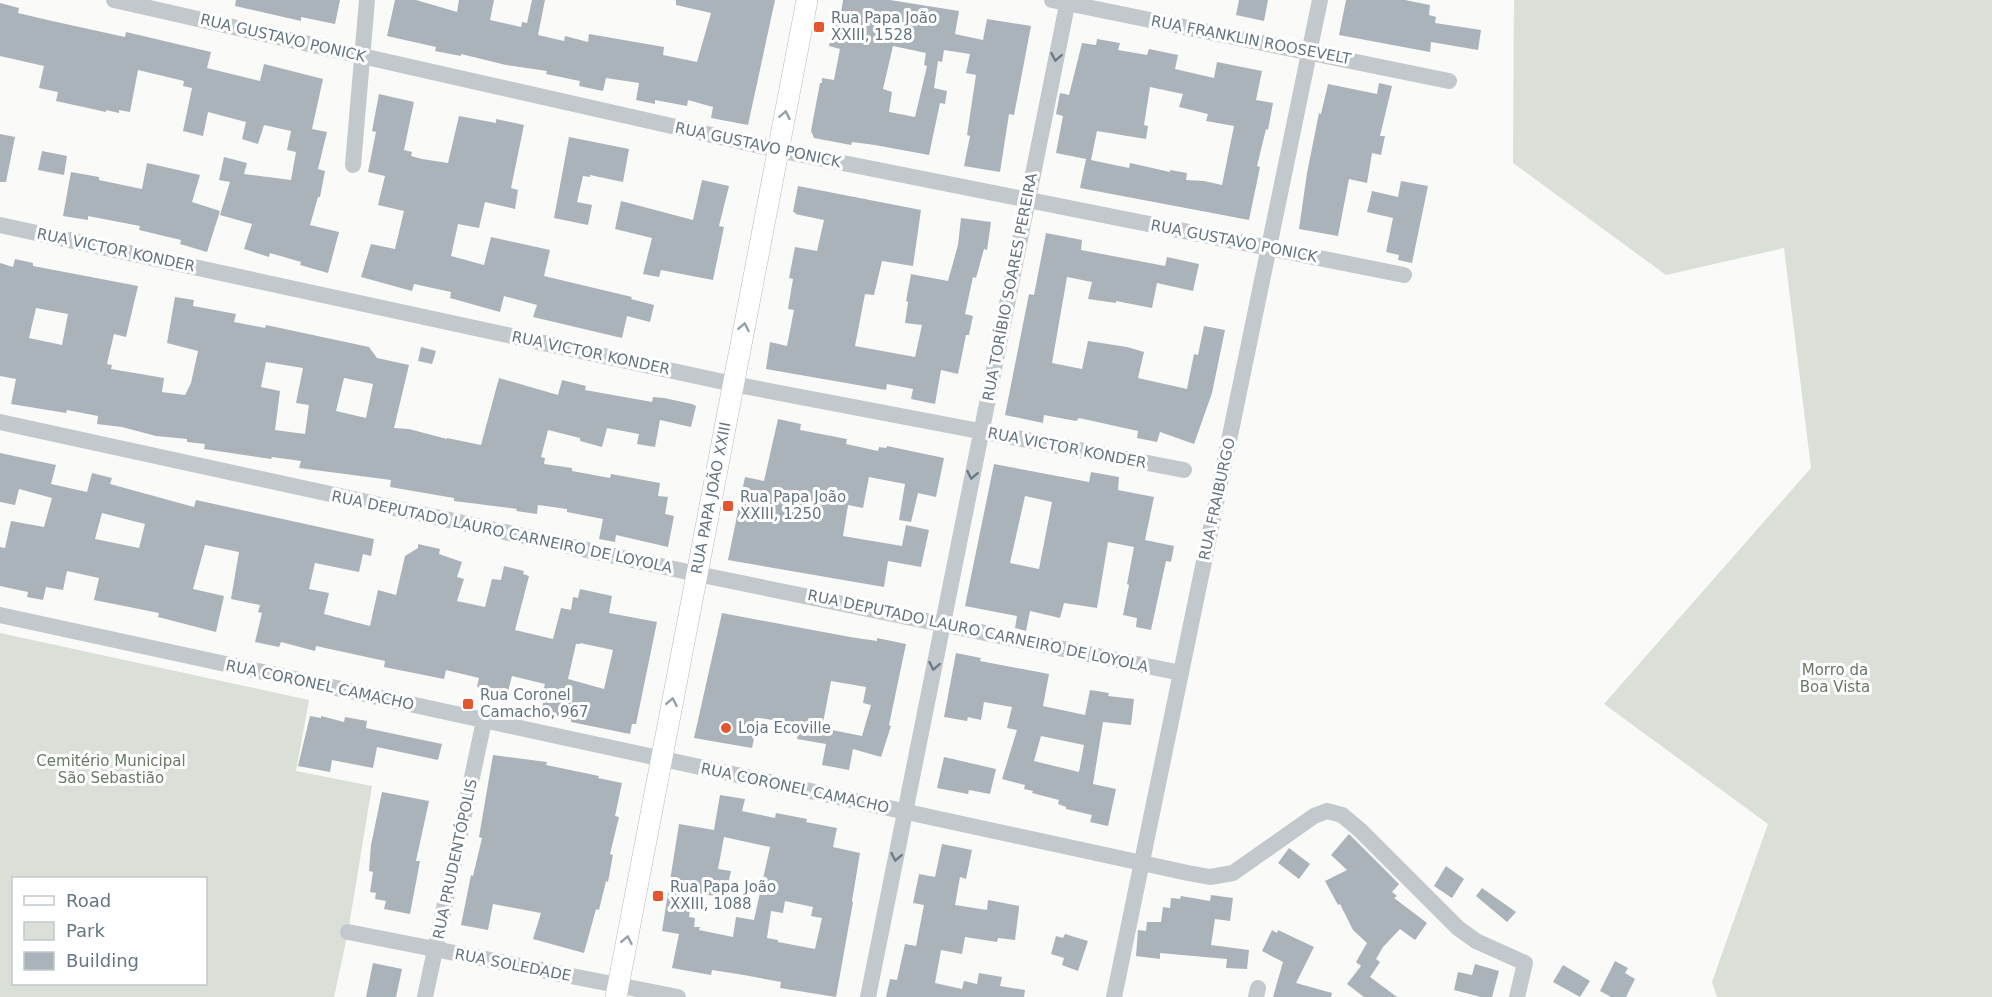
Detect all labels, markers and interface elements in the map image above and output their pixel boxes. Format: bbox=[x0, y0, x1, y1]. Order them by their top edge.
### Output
place label: Rua Papa João XXIII, 1528 bbox=[831, 9, 937, 44]
street label: RUA GUSTAVO PONICK bbox=[199, 10, 369, 66]
street label: RUA FRANKLIN ROOSEVELT bbox=[1150, 12, 1353, 68]
marker: Rua Papa João XXIII, 1528 bbox=[812, 20, 826, 34]
one-way arrow bbox=[1050, 52, 1063, 62]
one-way arrow bbox=[778, 110, 791, 120]
street label: RUA GUSTAVO PONICK bbox=[673, 119, 844, 172]
street label: RUA TORÍBIO SOARES PEREIRA bbox=[978, 171, 1041, 403]
street label: RUA GUSTAVO PONICK bbox=[1149, 216, 1320, 266]
street label: RUA VICTOR KONDER bbox=[35, 224, 197, 276]
one-way arrow bbox=[737, 322, 750, 332]
street label: RUA VICTOR KONDER bbox=[510, 327, 672, 379]
street label: RUA PAPA JOÃO XXIII bbox=[686, 420, 735, 575]
street label: RUA VICTOR KONDER bbox=[986, 424, 1148, 472]
street label: RUA FRAIBURGO bbox=[1195, 436, 1239, 562]
one-way arrow bbox=[966, 470, 979, 480]
street label: RUA DEPUTADO LAURO CARNEIRO DE LOYOLA bbox=[330, 487, 675, 577]
place label: Rua Papa João XXIII, 1250 bbox=[740, 488, 846, 523]
marker: Rua Papa João XXIII, 1250 bbox=[721, 499, 735, 513]
street label: RUA DEPUTADO LAURO CARNEIRO DE LOYOLA bbox=[806, 586, 1151, 676]
street label: RUA CORONEL CAMACHO bbox=[224, 656, 416, 714]
one-way arrow bbox=[928, 661, 941, 671]
park label: Morro da Boa Vista bbox=[1800, 661, 1870, 696]
place label: Rua Coronel Camacho, 967 bbox=[480, 686, 589, 721]
marker: Rua Coronel Camacho, 967 bbox=[461, 697, 475, 711]
one-way arrow bbox=[665, 697, 678, 707]
place label: Loja Ecoville bbox=[738, 719, 831, 737]
marker: Loja Ecoville bbox=[719, 721, 733, 735]
park label: Cemitério Municipal São Sebastião bbox=[36, 752, 186, 787]
street label: RUA CORONEL CAMACHO bbox=[699, 759, 891, 817]
street label: RUA PRUDENTÓPOLIS bbox=[428, 777, 481, 941]
one-way arrow bbox=[890, 852, 903, 862]
legend bbox=[12, 877, 207, 985]
place label: Rua Papa João XXIII, 1088 bbox=[670, 878, 776, 913]
marker: Rua Papa João XXIII, 1088 bbox=[651, 889, 665, 903]
text: Road bbox=[66, 890, 111, 911]
text: Park bbox=[66, 920, 105, 941]
one-way arrow bbox=[620, 935, 633, 945]
street label: RUA SOLEDADE bbox=[453, 945, 573, 985]
text: Building bbox=[66, 950, 139, 971]

